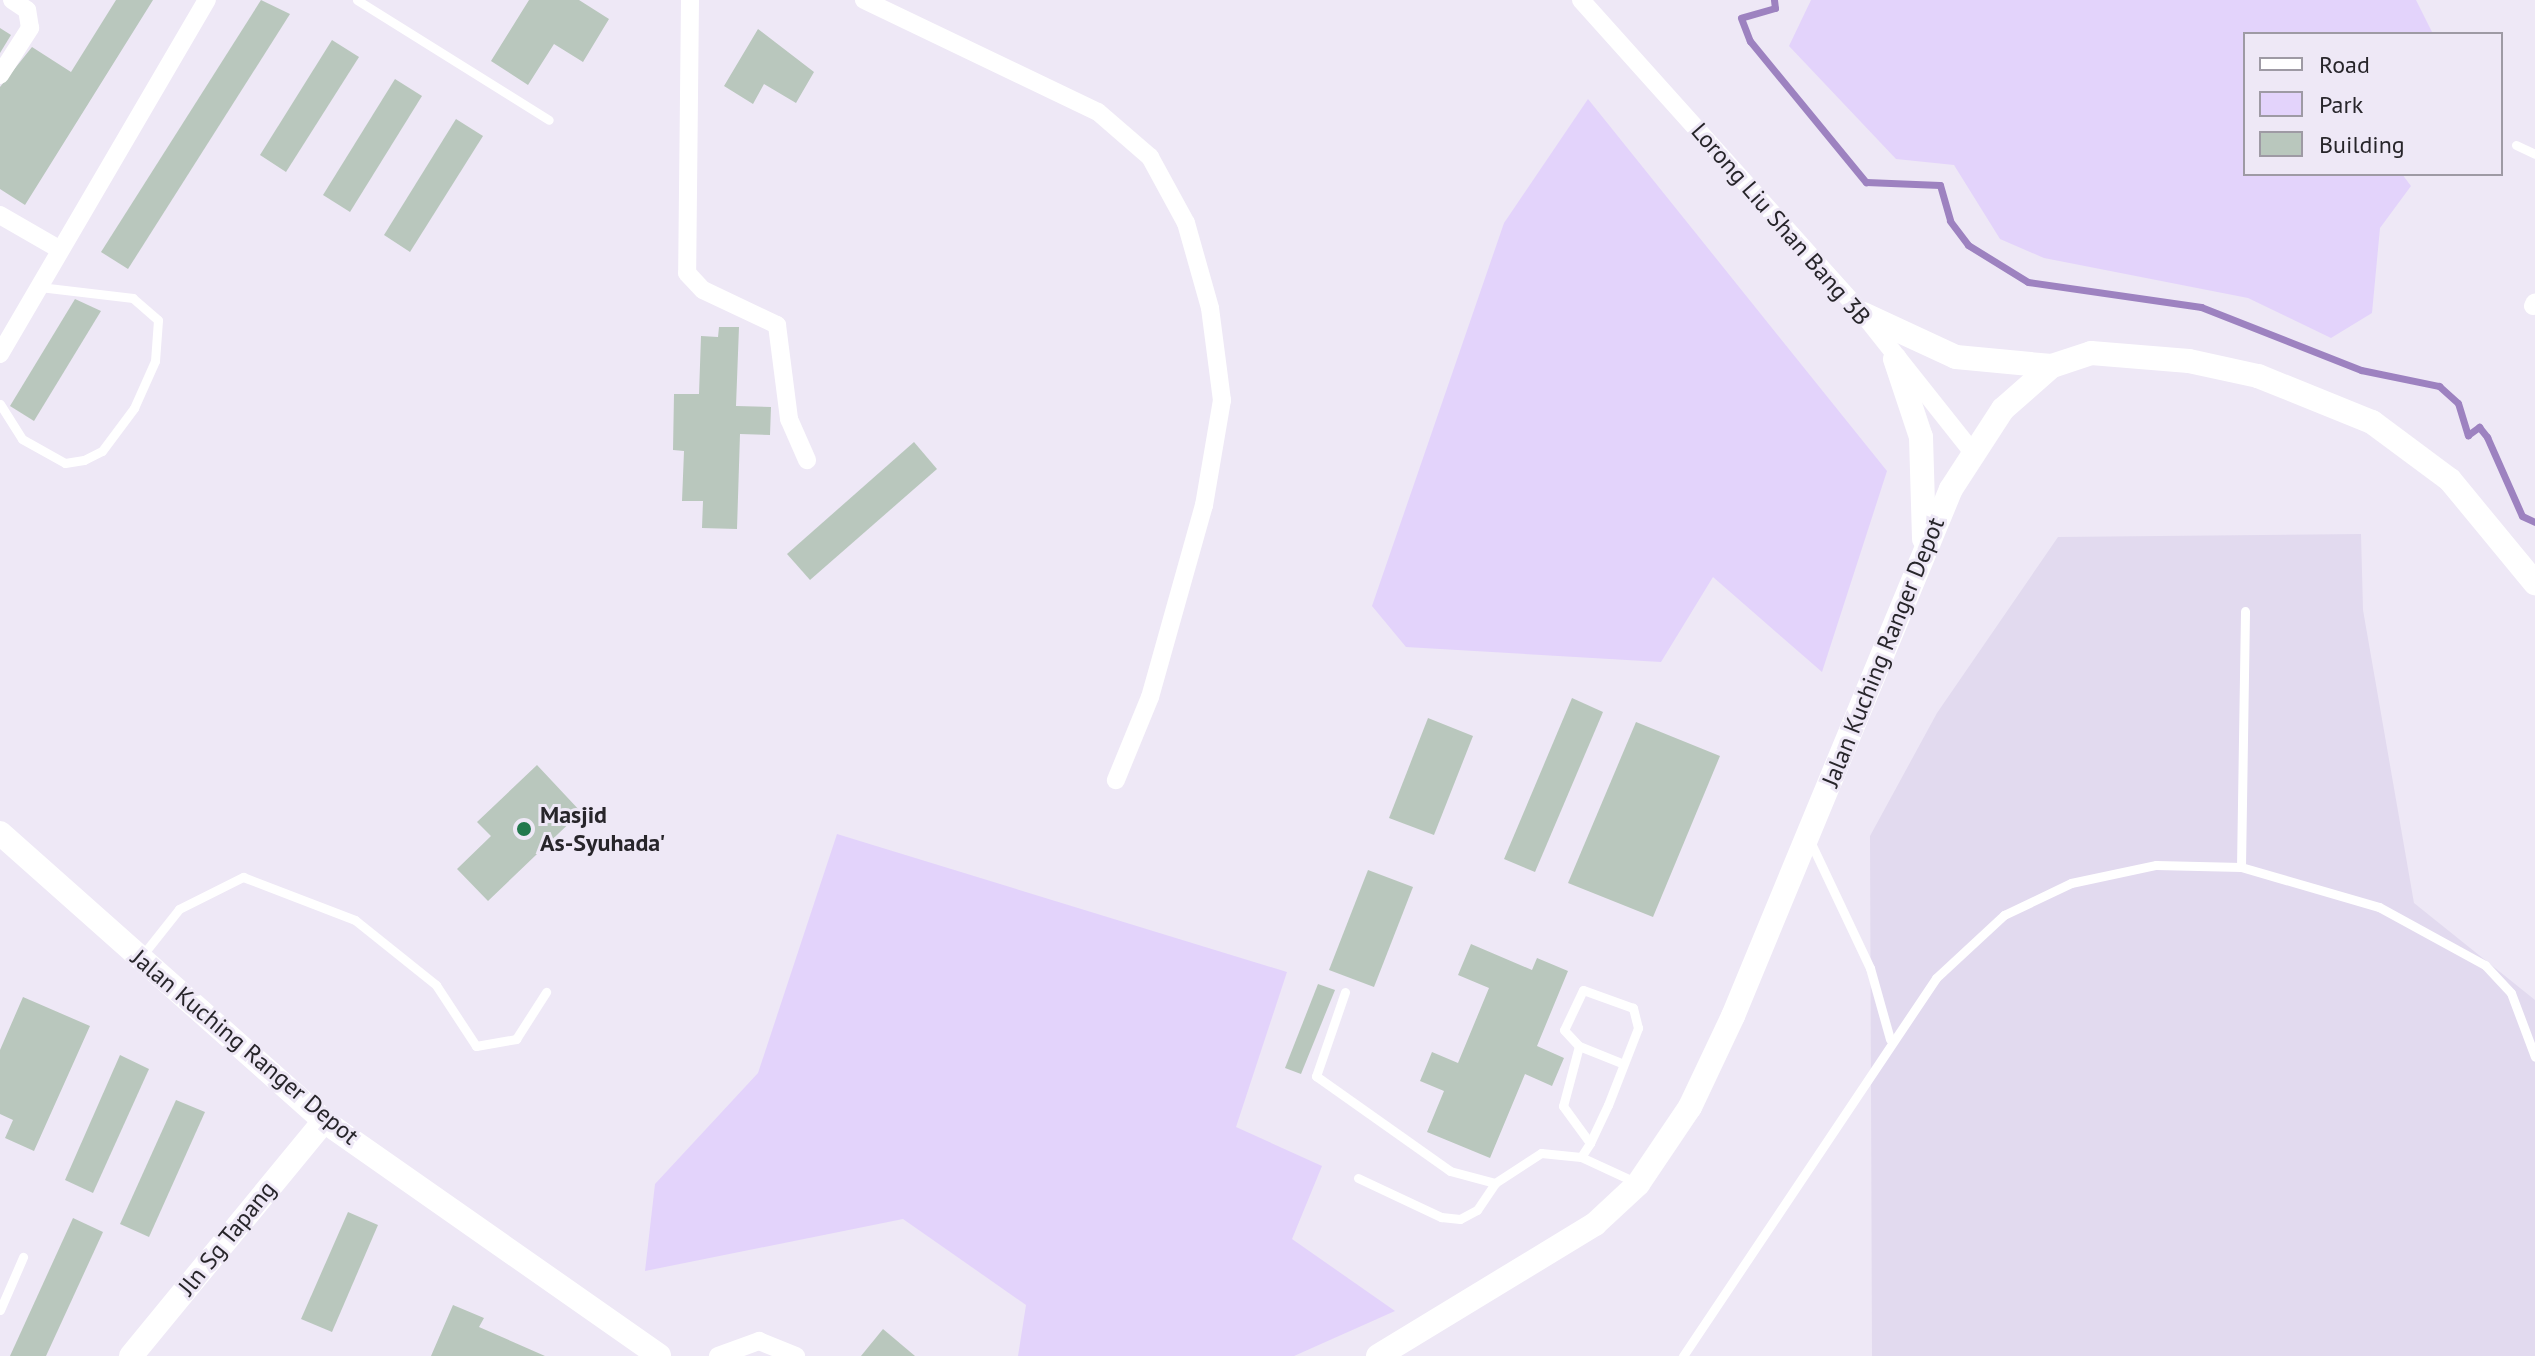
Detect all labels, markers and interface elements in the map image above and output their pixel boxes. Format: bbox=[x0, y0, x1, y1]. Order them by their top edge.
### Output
legend bbox=[2243, 32, 2503, 176]
text: Road bbox=[2319, 49, 2370, 80]
text: Park bbox=[2319, 89, 2363, 120]
street label: Lorong Liu Shan Bang 3B bbox=[1685, 117, 1877, 331]
text: Building bbox=[2319, 129, 2405, 160]
street label: Jalan Kuching Ranger Depot bbox=[1816, 513, 1950, 791]
place label: Masjid As-Syuhada' bbox=[540, 801, 665, 857]
marker: Masjid As-Syuhada' bbox=[515, 820, 533, 838]
street label: Jalan Kuching Ranger Depot bbox=[126, 944, 364, 1150]
street label: Jln Sg Tapang bbox=[172, 1175, 282, 1301]

